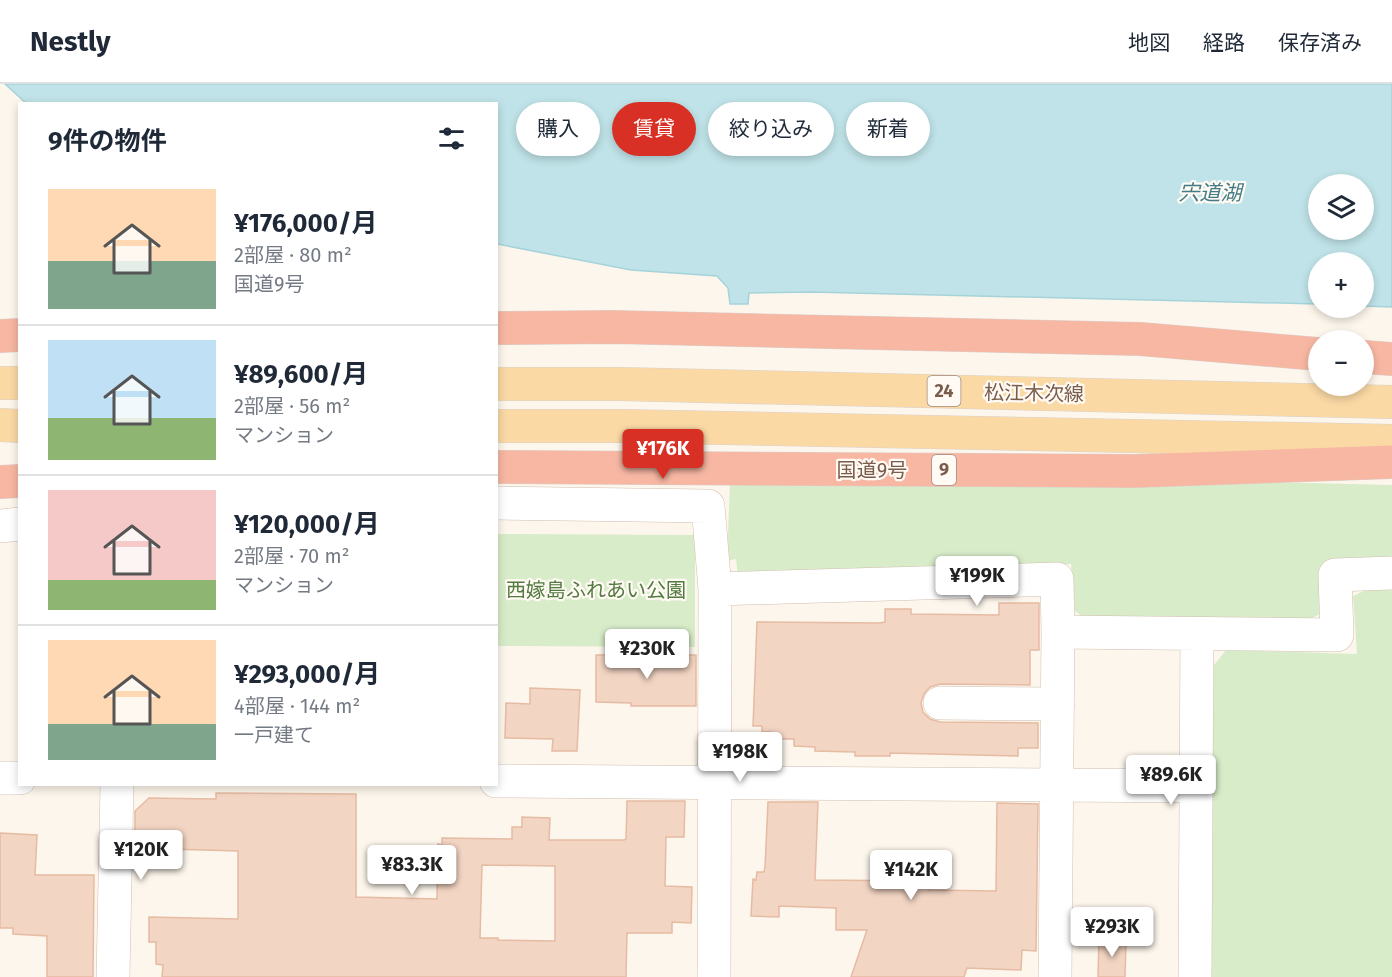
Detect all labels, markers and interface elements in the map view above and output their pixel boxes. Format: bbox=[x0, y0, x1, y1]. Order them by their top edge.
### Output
text: Nestly bbox=[30, 25, 111, 58]
text: 地図 bbox=[1128, 30, 1170, 56]
text: 経路 bbox=[1203, 30, 1245, 56]
text: 保存済み bbox=[1278, 30, 1362, 56]
chip: 購入 bbox=[516, 102, 600, 156]
chip: 賃貸 bbox=[612, 102, 696, 156]
chip: 絞り込み bbox=[708, 102, 834, 156]
chip: 新着 bbox=[846, 102, 930, 156]
icon: filters bbox=[435, 122, 468, 155]
text: 9件の物件 bbox=[48, 126, 167, 157]
map controls bbox=[1308, 174, 1374, 396]
button: layers bbox=[1308, 174, 1374, 240]
water label: 宍道湖 bbox=[1179, 180, 1244, 206]
text: ¥176,000/月 bbox=[234, 208, 377, 239]
icon: home bbox=[96, 213, 168, 285]
text: 2部屋 · 80 m² bbox=[234, 243, 352, 267]
button: + bbox=[1308, 252, 1374, 318]
text: 国道9号 bbox=[234, 272, 305, 296]
button: − bbox=[1308, 330, 1374, 396]
text: ¥89,600/月 bbox=[234, 359, 368, 390]
icon: home bbox=[96, 364, 168, 436]
road number: 24 bbox=[928, 376, 960, 406]
street label: 松江木次線 bbox=[984, 380, 1084, 406]
text: 2部屋 · 56 m² bbox=[234, 394, 350, 418]
text: マンション bbox=[234, 423, 334, 447]
pin: ¥176K bbox=[621, 429, 705, 480]
text: ¥176K bbox=[637, 436, 689, 460]
road number: 9 bbox=[932, 455, 956, 485]
street label: 国道9号 bbox=[837, 458, 907, 482]
text: ¥120,000/月 bbox=[234, 509, 380, 540]
icon: home bbox=[96, 514, 168, 586]
text: 2部屋 · 70 m² bbox=[234, 544, 349, 568]
pin: ¥199K bbox=[935, 556, 1019, 607]
text: ¥199K bbox=[949, 563, 1005, 587]
text: マンション bbox=[234, 573, 334, 597]
park label: 西嫁島ふれあい公園 bbox=[506, 578, 686, 602]
pin: ¥230K bbox=[605, 629, 689, 680]
text: ¥230K bbox=[619, 636, 675, 660]
text: ¥293,000/月 bbox=[234, 659, 380, 690]
icon: home bbox=[96, 664, 168, 736]
text: 4部屋 · 144 m² bbox=[234, 694, 360, 718]
text: 一戸建て bbox=[234, 723, 314, 747]
pin: ¥198K bbox=[698, 732, 782, 783]
text: ¥198K bbox=[712, 739, 768, 763]
pin: ¥89.6K bbox=[1122, 755, 1220, 806]
text: ¥89.6K bbox=[1140, 762, 1202, 786]
pin: ¥120K bbox=[99, 830, 183, 881]
text: ¥120K bbox=[114, 837, 168, 861]
pin: ¥83.3K bbox=[363, 845, 461, 896]
pin: ¥142K bbox=[869, 850, 953, 901]
text: ¥83.3K bbox=[381, 852, 443, 876]
text: ¥142K bbox=[884, 857, 938, 881]
pin: ¥293K bbox=[1070, 907, 1154, 958]
text: ¥293K bbox=[1084, 914, 1140, 938]

